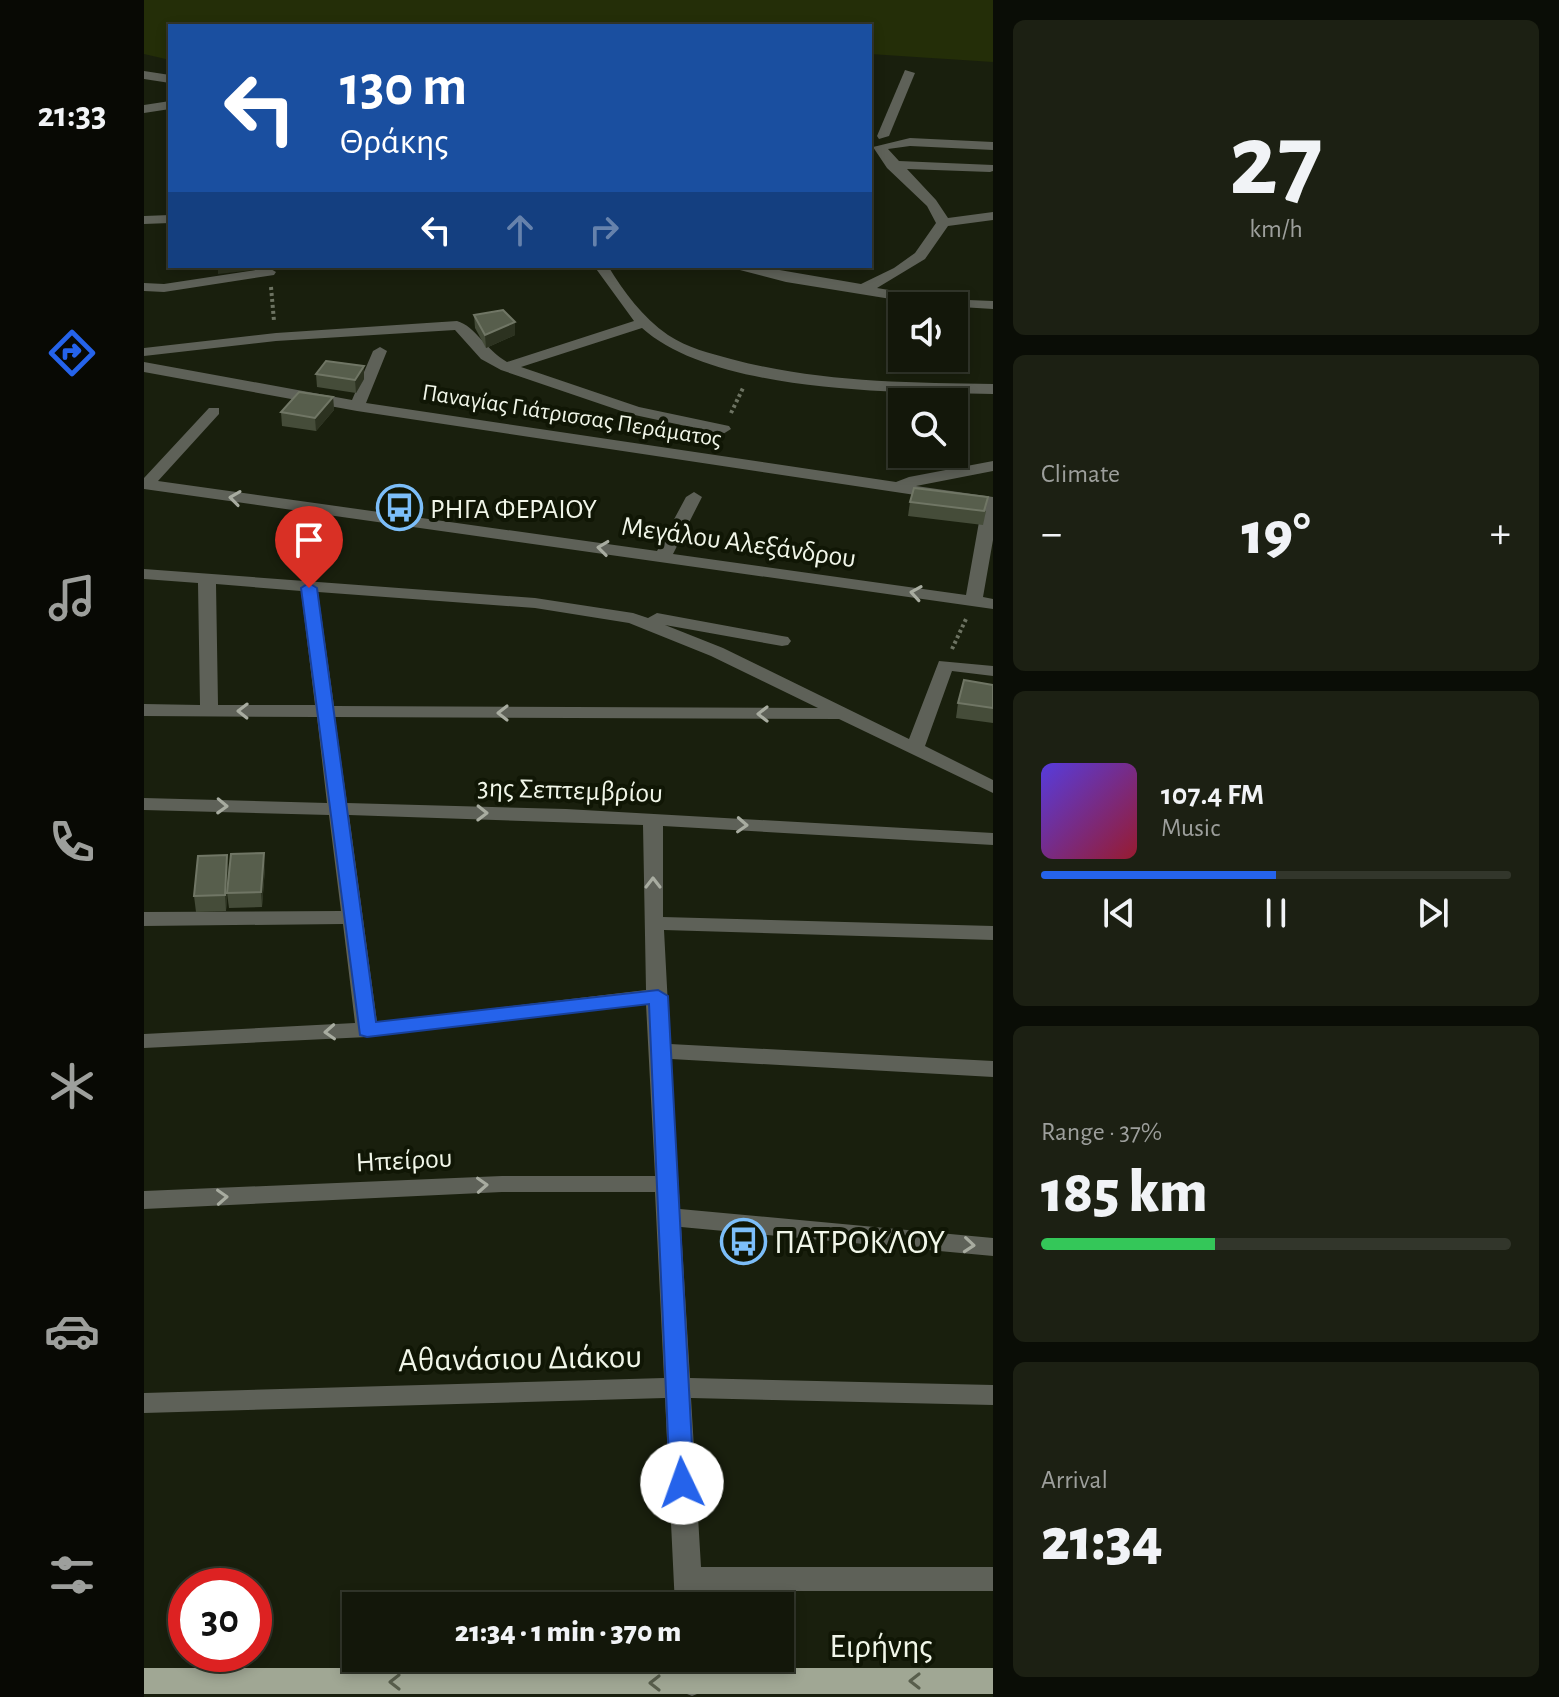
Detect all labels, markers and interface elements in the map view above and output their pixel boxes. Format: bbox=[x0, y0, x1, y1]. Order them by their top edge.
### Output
icon: left bbox=[208, 56, 312, 160]
text: 130 m bbox=[340, 59, 467, 115]
text: 21:33 bbox=[37, 97, 107, 133]
text: 27 bbox=[1229, 110, 1323, 214]
text: Θράκης bbox=[340, 124, 448, 160]
icon: left bbox=[414, 208, 458, 252]
icon: ahead bbox=[498, 208, 542, 252]
icon: right bbox=[582, 208, 626, 252]
text: km/h bbox=[1249, 216, 1303, 242]
map controls bbox=[888, 292, 968, 468]
button: sound bbox=[888, 292, 968, 372]
icon: directions bbox=[44, 325, 100, 381]
street label: Παναγίας Γιάτρισσας Περάματος bbox=[420, 380, 723, 452]
button: search bbox=[888, 388, 968, 468]
text: Climate bbox=[1041, 461, 1120, 487]
bus stop icon: ΡΗΓΑ ΦΕΡΑΙΟΥ bbox=[375, 484, 423, 532]
one-way arrow bbox=[228, 490, 241, 507]
place label: ΡΗΓΑ ΦΕΡΑΙΟΥ bbox=[430, 496, 597, 524]
text: 19° bbox=[1242, 505, 1310, 565]
pin bbox=[275, 506, 343, 588]
text: − bbox=[1041, 512, 1062, 556]
text: + bbox=[1490, 512, 1511, 556]
street label: Μεγάλου Αλεξάνδρου bbox=[620, 513, 858, 573]
icon: arrive bbox=[287, 518, 331, 562]
one-way arrow bbox=[596, 539, 609, 556]
icon: music bbox=[44, 570, 100, 626]
one-way arrow bbox=[909, 585, 923, 602]
one-way arrow bbox=[236, 702, 249, 720]
one-way arrow bbox=[496, 704, 509, 722]
one-way arrow bbox=[756, 705, 769, 723]
street label: 3ης Σεπτεμβρίου bbox=[477, 774, 663, 808]
text: 107.4 FM bbox=[1161, 780, 1264, 810]
one-way arrow bbox=[216, 798, 229, 815]
one-way arrow bbox=[476, 805, 489, 822]
icon: phone bbox=[44, 814, 100, 870]
text: Music bbox=[1161, 815, 1220, 841]
one-way arrow bbox=[736, 816, 749, 833]
one-way arrow bbox=[644, 876, 662, 889]
icon: previous bbox=[1097, 891, 1141, 935]
icon: pause bbox=[1254, 891, 1298, 935]
icon: next bbox=[1411, 891, 1455, 935]
one-way arrow bbox=[323, 1023, 336, 1040]
icon: climate bbox=[44, 1058, 100, 1114]
text: Range · 37% bbox=[1041, 1119, 1162, 1145]
street label: Ηπείρου bbox=[355, 1144, 453, 1178]
text: 185 km bbox=[1041, 1163, 1208, 1223]
one-way arrow bbox=[476, 1177, 489, 1194]
one-way arrow bbox=[216, 1189, 229, 1206]
bus stop icon: ΠΑΤΡΟΚΛΟΥ bbox=[719, 1217, 767, 1265]
place label: ΠΑΤΡΟΚΛΟΥ bbox=[774, 1226, 945, 1260]
one-way arrow bbox=[963, 1237, 976, 1254]
icon: car bbox=[44, 1303, 100, 1359]
street label: Αθανάσιου Διάκου bbox=[398, 1340, 642, 1378]
position arrow bbox=[640, 1441, 724, 1525]
text: Arrival bbox=[1041, 1467, 1108, 1493]
text: 21:34 bbox=[1041, 1511, 1163, 1571]
icon: filters bbox=[44, 1547, 100, 1603]
speed limit sign: 30 bbox=[168, 1568, 272, 1672]
text: 21:34 · 1 min · 370 m bbox=[455, 1617, 681, 1647]
street label: Ειρήνης bbox=[829, 1630, 933, 1664]
one-way arrow bbox=[908, 1672, 921, 1690]
one-way arrow bbox=[388, 1673, 401, 1691]
one-way arrow bbox=[648, 1674, 661, 1691]

